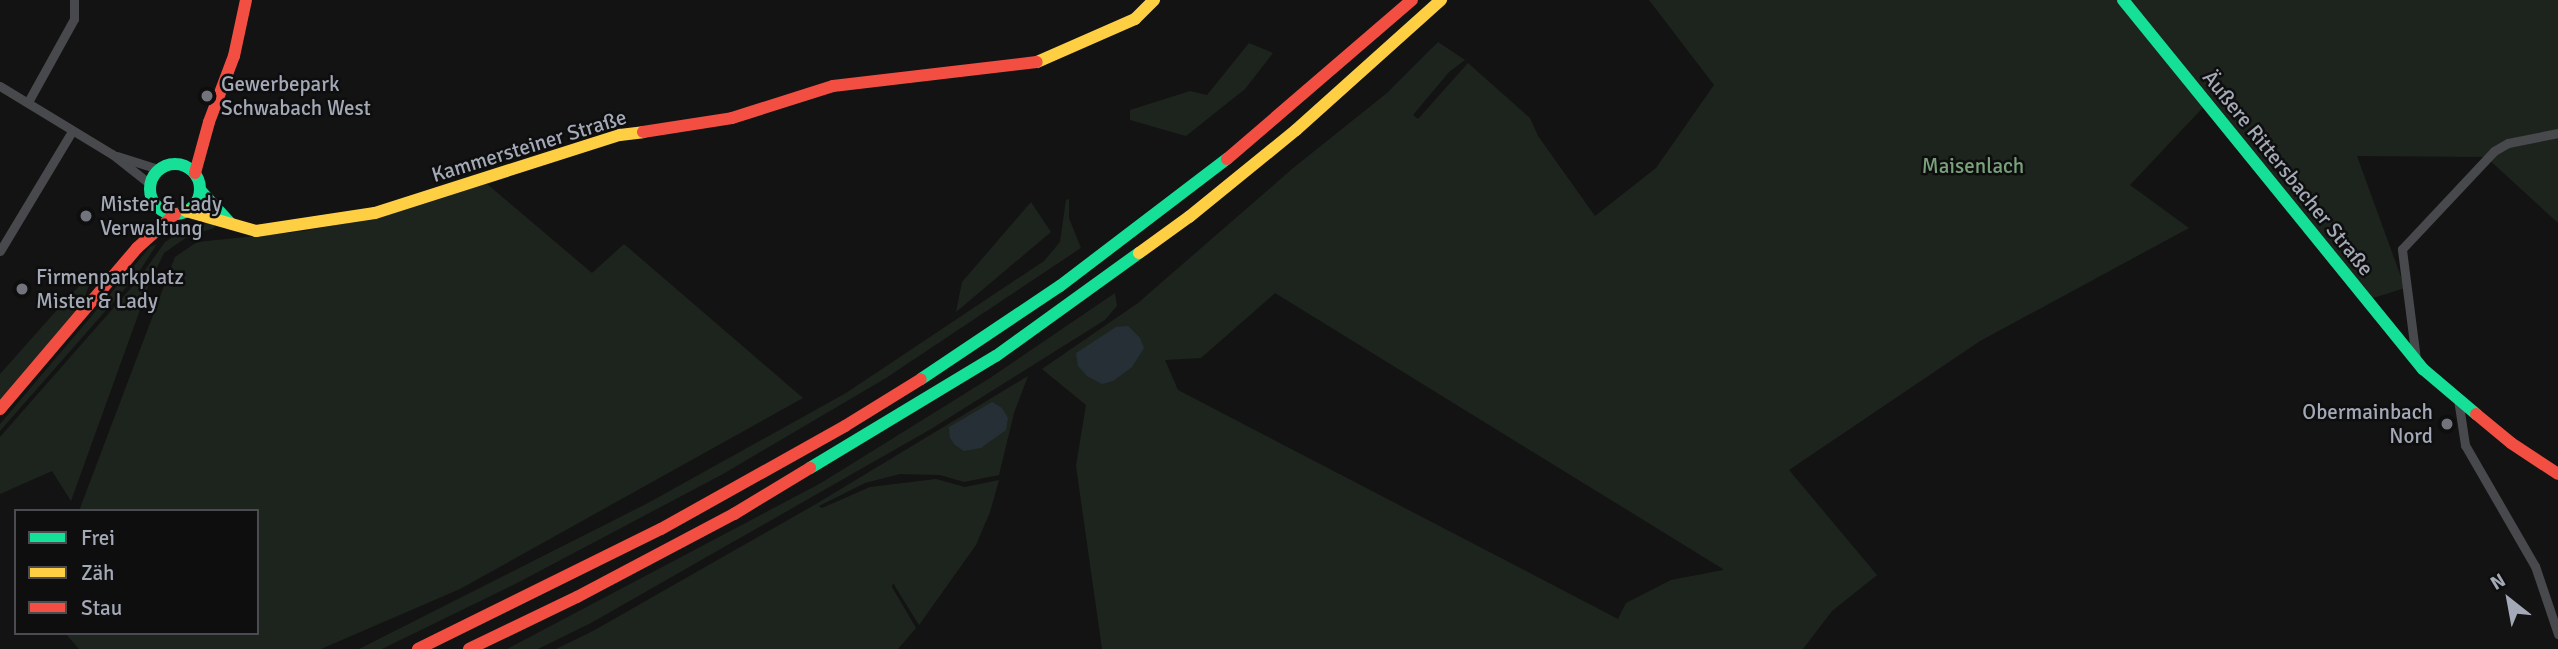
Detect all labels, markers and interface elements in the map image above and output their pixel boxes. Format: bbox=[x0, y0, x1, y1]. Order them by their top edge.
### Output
street label: Äußere Rittersbacher Straße bbox=[2197, 65, 2379, 281]
place label: Gewerbepark Schwabach West bbox=[221, 71, 371, 121]
marker: Gewerbepark Schwabach West bbox=[199, 88, 215, 104]
street label: Kammersteiner Straße bbox=[428, 104, 630, 188]
park label: Maisenlach bbox=[1922, 153, 2024, 179]
place label: Mister & Lady Verwaltung bbox=[100, 191, 222, 241]
marker: Mister & Lady Verwaltung bbox=[78, 208, 94, 224]
place label: Firmenparkplatz Mister & Lady bbox=[36, 264, 184, 314]
marker: Firmenparkplatz Mister & Lady bbox=[14, 281, 30, 297]
place label: Obermainbach Nord bbox=[2302, 399, 2433, 449]
marker: Obermainbach Nord bbox=[2439, 416, 2455, 432]
legend bbox=[14, 509, 259, 635]
text: Frei bbox=[81, 525, 115, 551]
text: Zäh bbox=[81, 560, 115, 586]
north arrow bbox=[2474, 565, 2544, 635]
text: N bbox=[2486, 568, 2510, 596]
text: Stau bbox=[81, 595, 122, 621]

